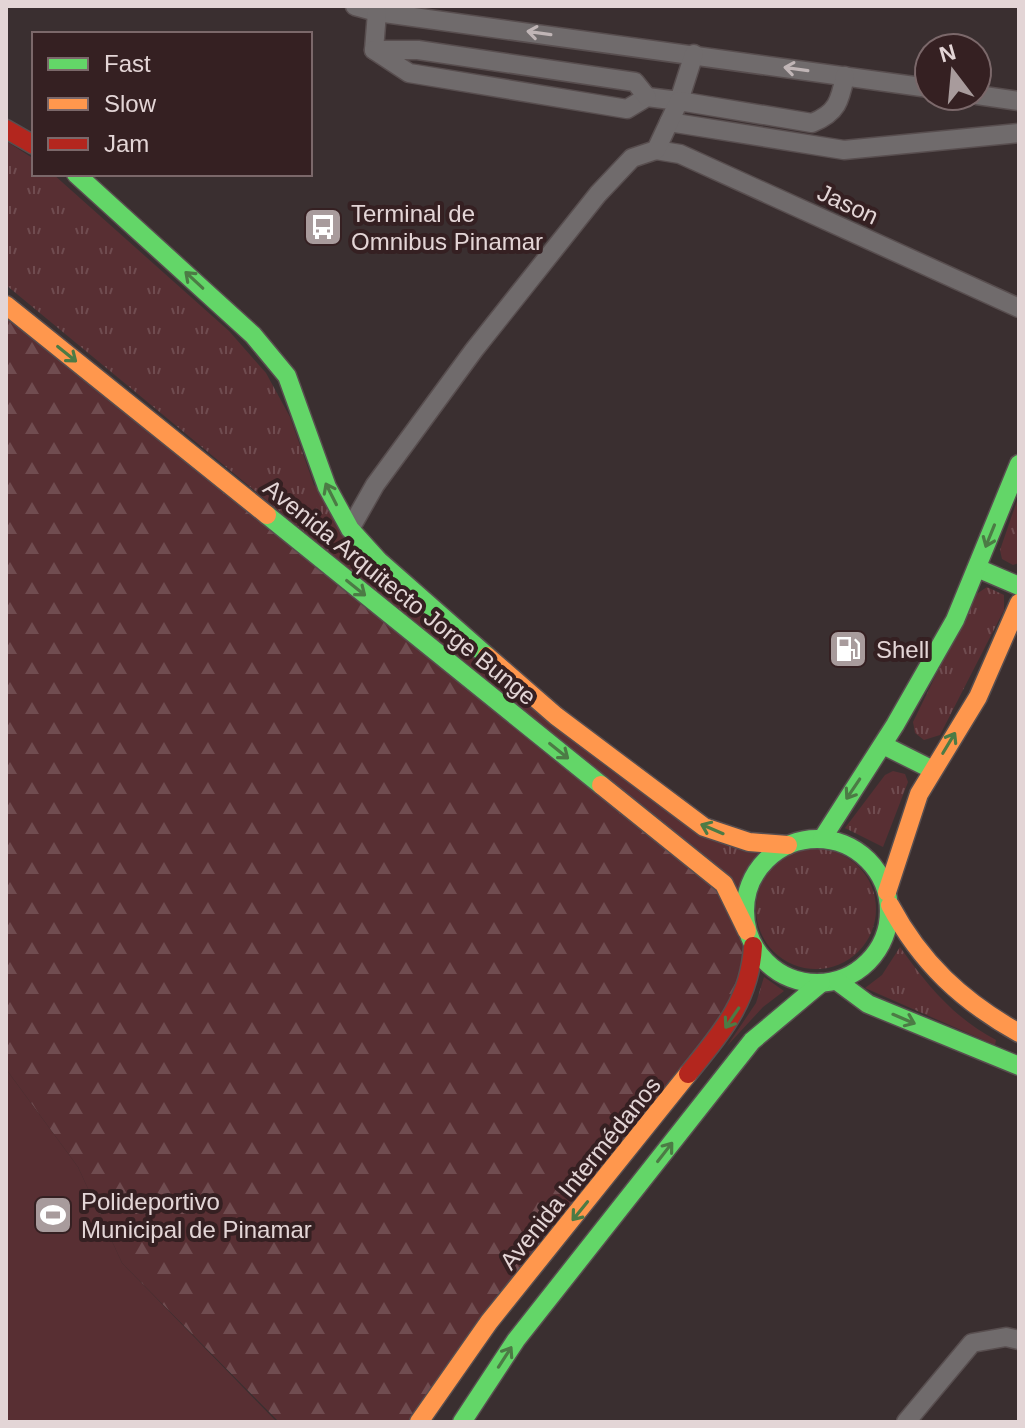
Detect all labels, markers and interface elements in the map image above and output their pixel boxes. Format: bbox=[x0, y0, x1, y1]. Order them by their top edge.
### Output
one-way arrow bbox=[526, 26, 553, 41]
legend bbox=[32, 32, 312, 176]
north arrow bbox=[913, 32, 993, 112]
text: N bbox=[937, 39, 959, 67]
text: Fast bbox=[104, 50, 151, 77]
one-way arrow bbox=[784, 61, 809, 76]
text: Slow bbox=[104, 90, 157, 117]
text: Jam bbox=[104, 130, 149, 157]
street label: Jason bbox=[813, 178, 883, 230]
place label: Terminal de Omnibus Pinamar bbox=[351, 200, 543, 255]
bus stop icon: Terminal de Omnibus Pinamar bbox=[302, 206, 344, 248]
one-way arrow bbox=[184, 271, 204, 289]
one-way arrow bbox=[56, 345, 77, 363]
street label: Avenida Arquitecto Jorge Bunge bbox=[258, 474, 542, 710]
one-way arrow bbox=[322, 482, 338, 506]
one-way arrow bbox=[982, 523, 996, 548]
one-way arrow bbox=[345, 579, 366, 597]
fuel station icon: Shell bbox=[827, 628, 869, 670]
place label: Shell bbox=[876, 636, 929, 663]
one-way arrow bbox=[941, 732, 957, 755]
one-way arrow bbox=[548, 742, 569, 760]
one-way arrow bbox=[845, 778, 862, 800]
one-way arrow bbox=[701, 821, 725, 835]
one-way arrow bbox=[724, 1007, 740, 1029]
one-way arrow bbox=[891, 1013, 916, 1028]
street label: Avenida Intermédanos bbox=[494, 1071, 666, 1275]
one-way arrow bbox=[656, 1142, 674, 1163]
place label: Polideportivo Municipal de Pinamar bbox=[81, 1188, 312, 1243]
sports icon: Polideportivo Municipal de Pinamar bbox=[32, 1194, 74, 1236]
one-way arrow bbox=[572, 1200, 590, 1221]
one-way arrow bbox=[497, 1346, 514, 1368]

